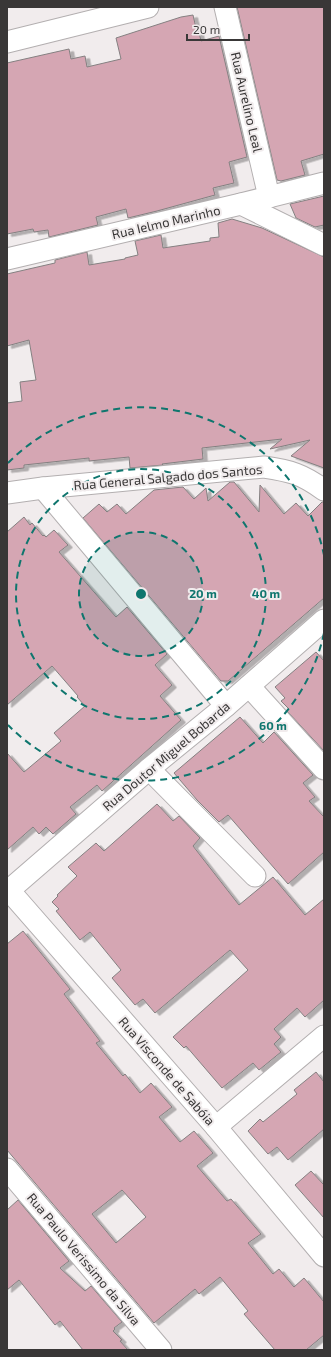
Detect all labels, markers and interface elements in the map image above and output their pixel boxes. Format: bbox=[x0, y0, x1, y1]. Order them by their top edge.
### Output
scale bar bbox=[187, 16, 249, 42]
text: 20 m bbox=[193, 22, 220, 36]
street label: Rua Aurelino Leal bbox=[228, 50, 266, 154]
street label: Rua Ielmo Marinho bbox=[110, 202, 222, 242]
street label: Rua General Salgado dos Santos bbox=[73, 461, 263, 493]
text: 20 m bbox=[189, 586, 217, 600]
text: 40 m bbox=[252, 586, 280, 600]
centre of rings bbox=[134, 587, 148, 601]
street label: Rua Doutor Miguel Bobarda bbox=[99, 698, 233, 814]
text: 60 m bbox=[259, 718, 287, 732]
street label: Rua Visconde de Sabóia bbox=[116, 1014, 218, 1128]
street label: Rua Paulo Verissimo da Silva bbox=[24, 1190, 144, 1328]

